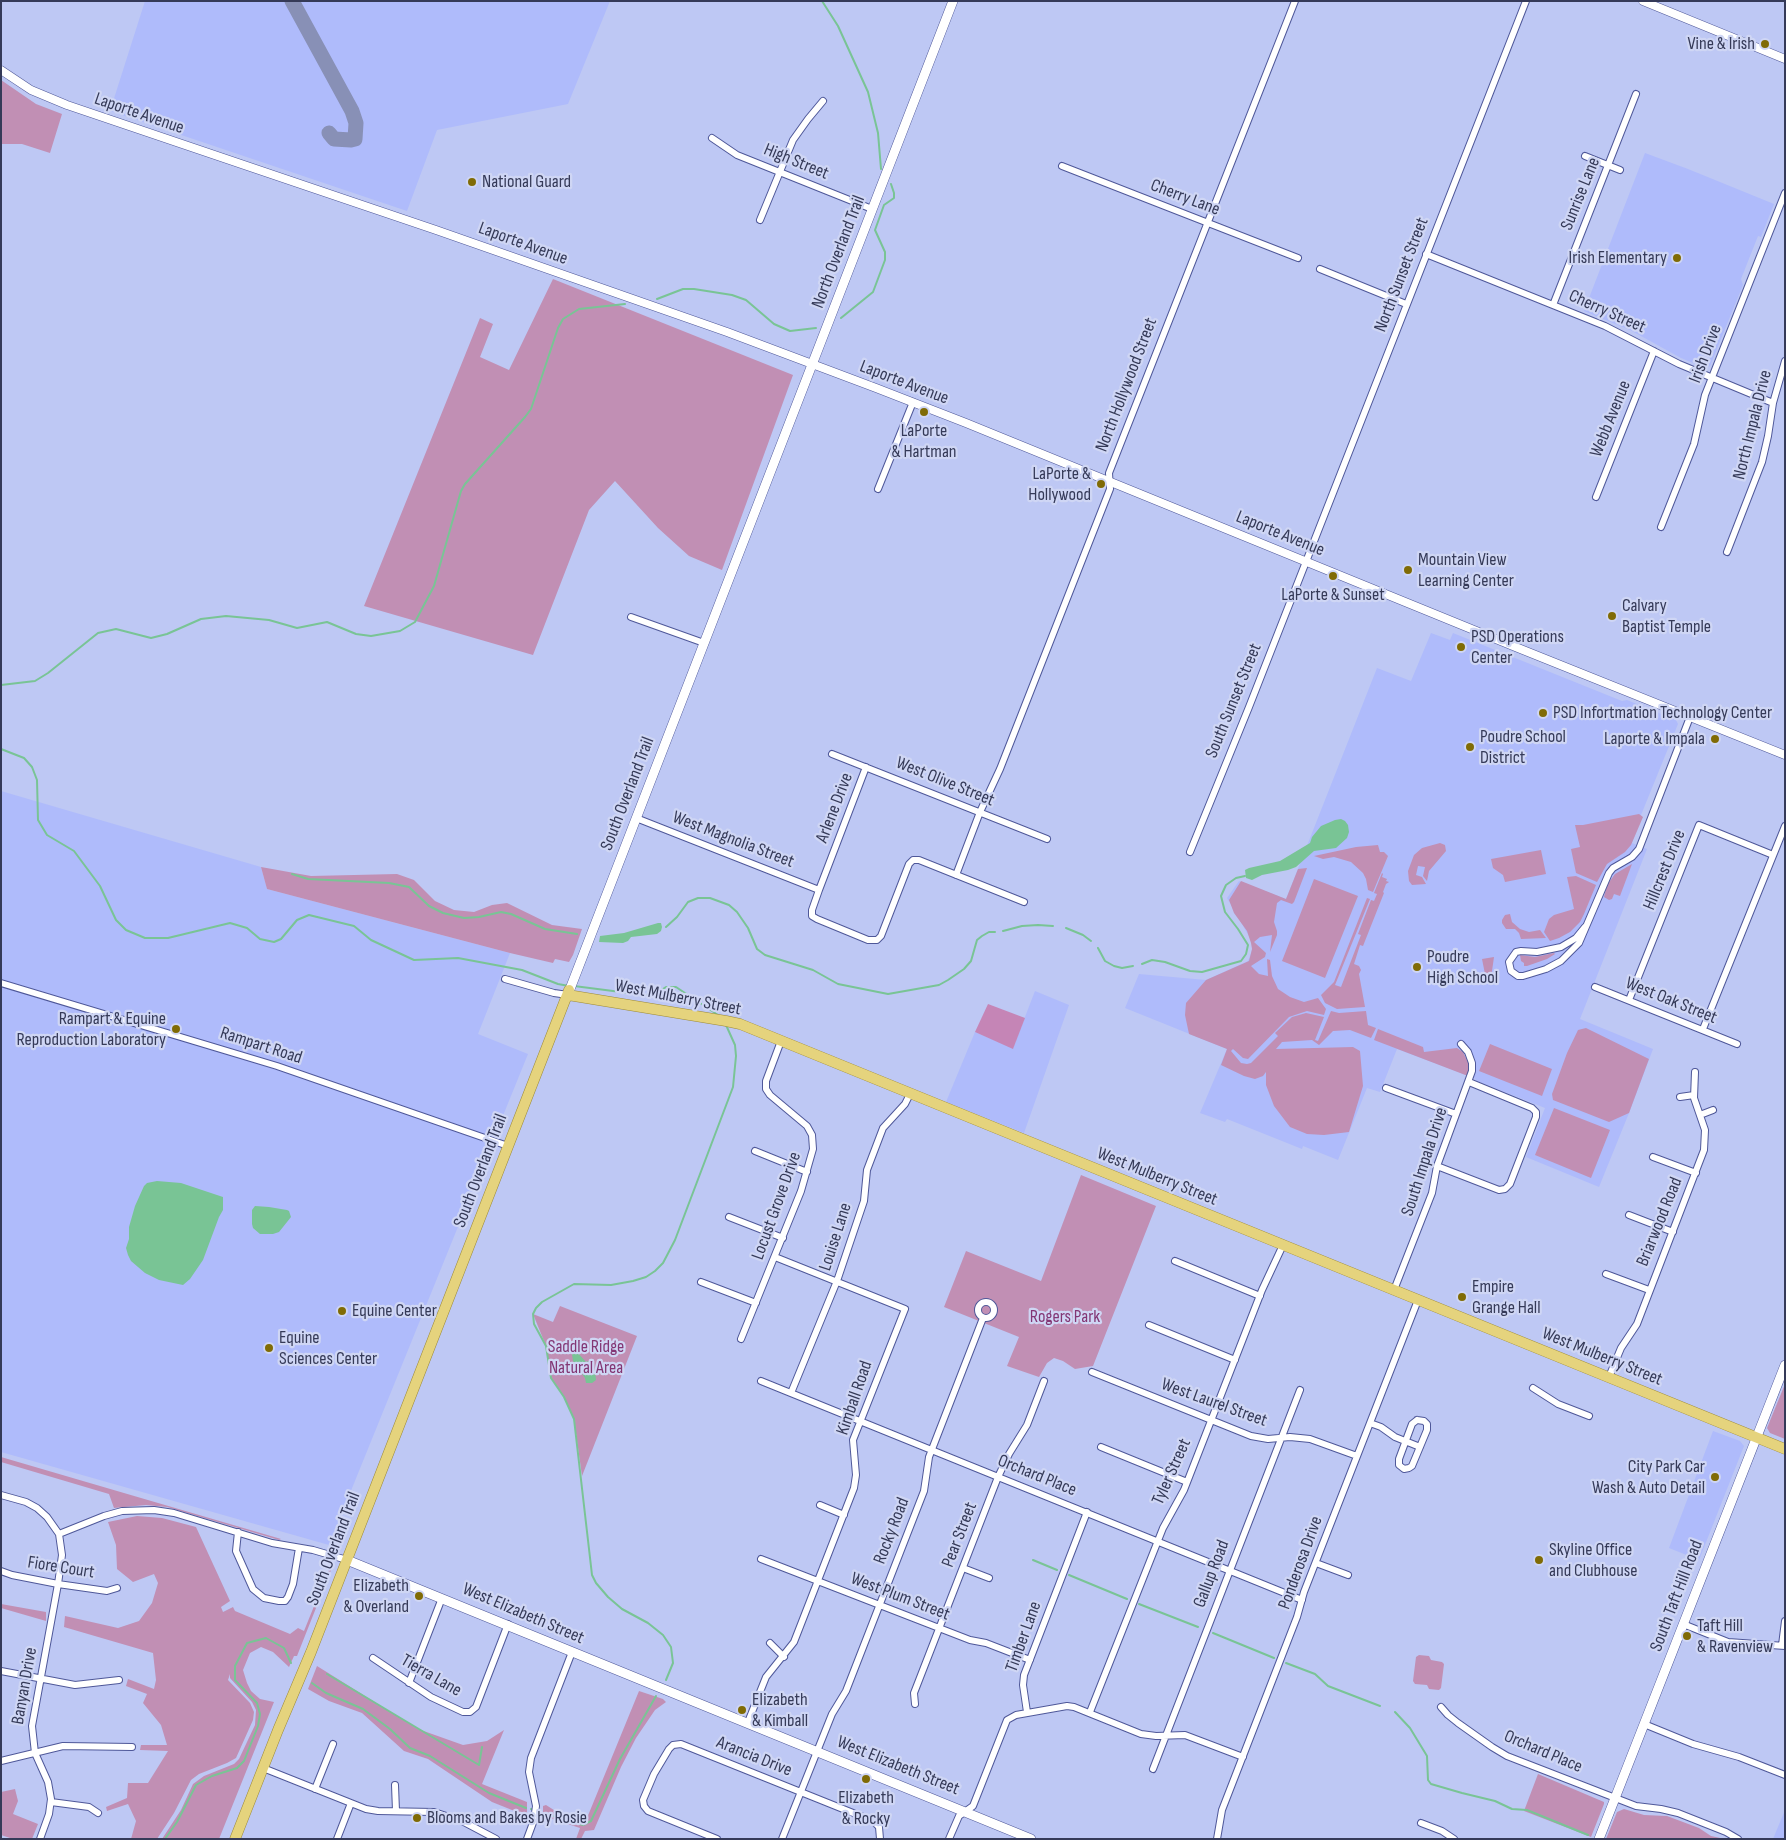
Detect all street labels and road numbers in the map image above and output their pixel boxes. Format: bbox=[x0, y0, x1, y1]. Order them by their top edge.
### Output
street label: Laporte Avenue bbox=[91, 89, 187, 139]
street label: High Street bbox=[760, 139, 832, 185]
street label: Sunrise Lane bbox=[1557, 154, 1605, 234]
street label: Cherry Lane bbox=[1147, 175, 1223, 221]
street label: North Overland Trail bbox=[808, 193, 870, 311]
street label: North Sunset Street bbox=[1370, 215, 1434, 335]
street label: Laporte Avenue bbox=[475, 218, 571, 270]
street label: Cherry Street bbox=[1565, 285, 1649, 339]
street label: North Hollywood Street bbox=[1092, 315, 1162, 455]
street label: Irish Drive bbox=[1685, 322, 1727, 386]
street label: Laporte Avenue bbox=[857, 356, 951, 410]
street label: North Impala Drive bbox=[1729, 368, 1777, 482]
street label: Webb Avenue bbox=[1586, 378, 1636, 460]
street label: Laporte Avenue bbox=[1233, 507, 1327, 561]
street label: South Sunset Street bbox=[1201, 641, 1267, 761]
street label: South Overland Trail bbox=[596, 734, 660, 854]
street label: West Olive Street bbox=[893, 752, 997, 812]
street label: Arlene Drive bbox=[812, 770, 858, 846]
street label: West Magnolia Street bbox=[669, 807, 797, 873]
street label: Hillcrest Drive bbox=[1639, 827, 1691, 913]
street label: West Oak Street bbox=[1622, 973, 1720, 1029]
street label: West Mulberry Street bbox=[613, 975, 743, 1021]
street label: Rampart Road bbox=[217, 1023, 305, 1069]
street label: South Impala Drive bbox=[1397, 1105, 1453, 1219]
street label: South Overland Trail bbox=[449, 1111, 513, 1231]
street label: West Mulberry Street bbox=[1094, 1143, 1220, 1211]
street label: Locust Grove Drive bbox=[748, 1149, 806, 1263]
street label: Briarwood Road bbox=[1632, 1174, 1688, 1270]
street label: Louise Lane bbox=[815, 1200, 857, 1274]
street label: West Mulberry Street bbox=[1539, 1323, 1665, 1391]
street label: Kimball Road bbox=[832, 1358, 878, 1438]
street label: West Laurel Street bbox=[1158, 1374, 1270, 1432]
street label: Tyler Street bbox=[1148, 1436, 1196, 1508]
street label: Orchard Place bbox=[994, 1450, 1080, 1502]
street label: South Overland Trail bbox=[302, 1489, 366, 1609]
street label: Rocky Road bbox=[869, 1495, 915, 1567]
street label: Pear Street bbox=[938, 1499, 982, 1571]
street label: Ponderosa Drive bbox=[1274, 1514, 1328, 1612]
street label: Gallup Road bbox=[1189, 1537, 1235, 1611]
street label: South Taft Hill Road bbox=[1646, 1537, 1708, 1655]
street label: Fiore Court bbox=[26, 1552, 96, 1584]
street label: West Plum Street bbox=[847, 1568, 953, 1626]
street label: West Elizabeth Street bbox=[459, 1579, 587, 1649]
street label: Timber Lane bbox=[1001, 1599, 1047, 1675]
street label: Banyan Drive bbox=[8, 1646, 42, 1726]
street label: Tierra Lane bbox=[397, 1650, 465, 1702]
street label: Orchard Place bbox=[1501, 1726, 1585, 1778]
street label: Arancia Drive bbox=[713, 1732, 795, 1782]
street label: West Elizabeth Street bbox=[834, 1732, 962, 1800]

